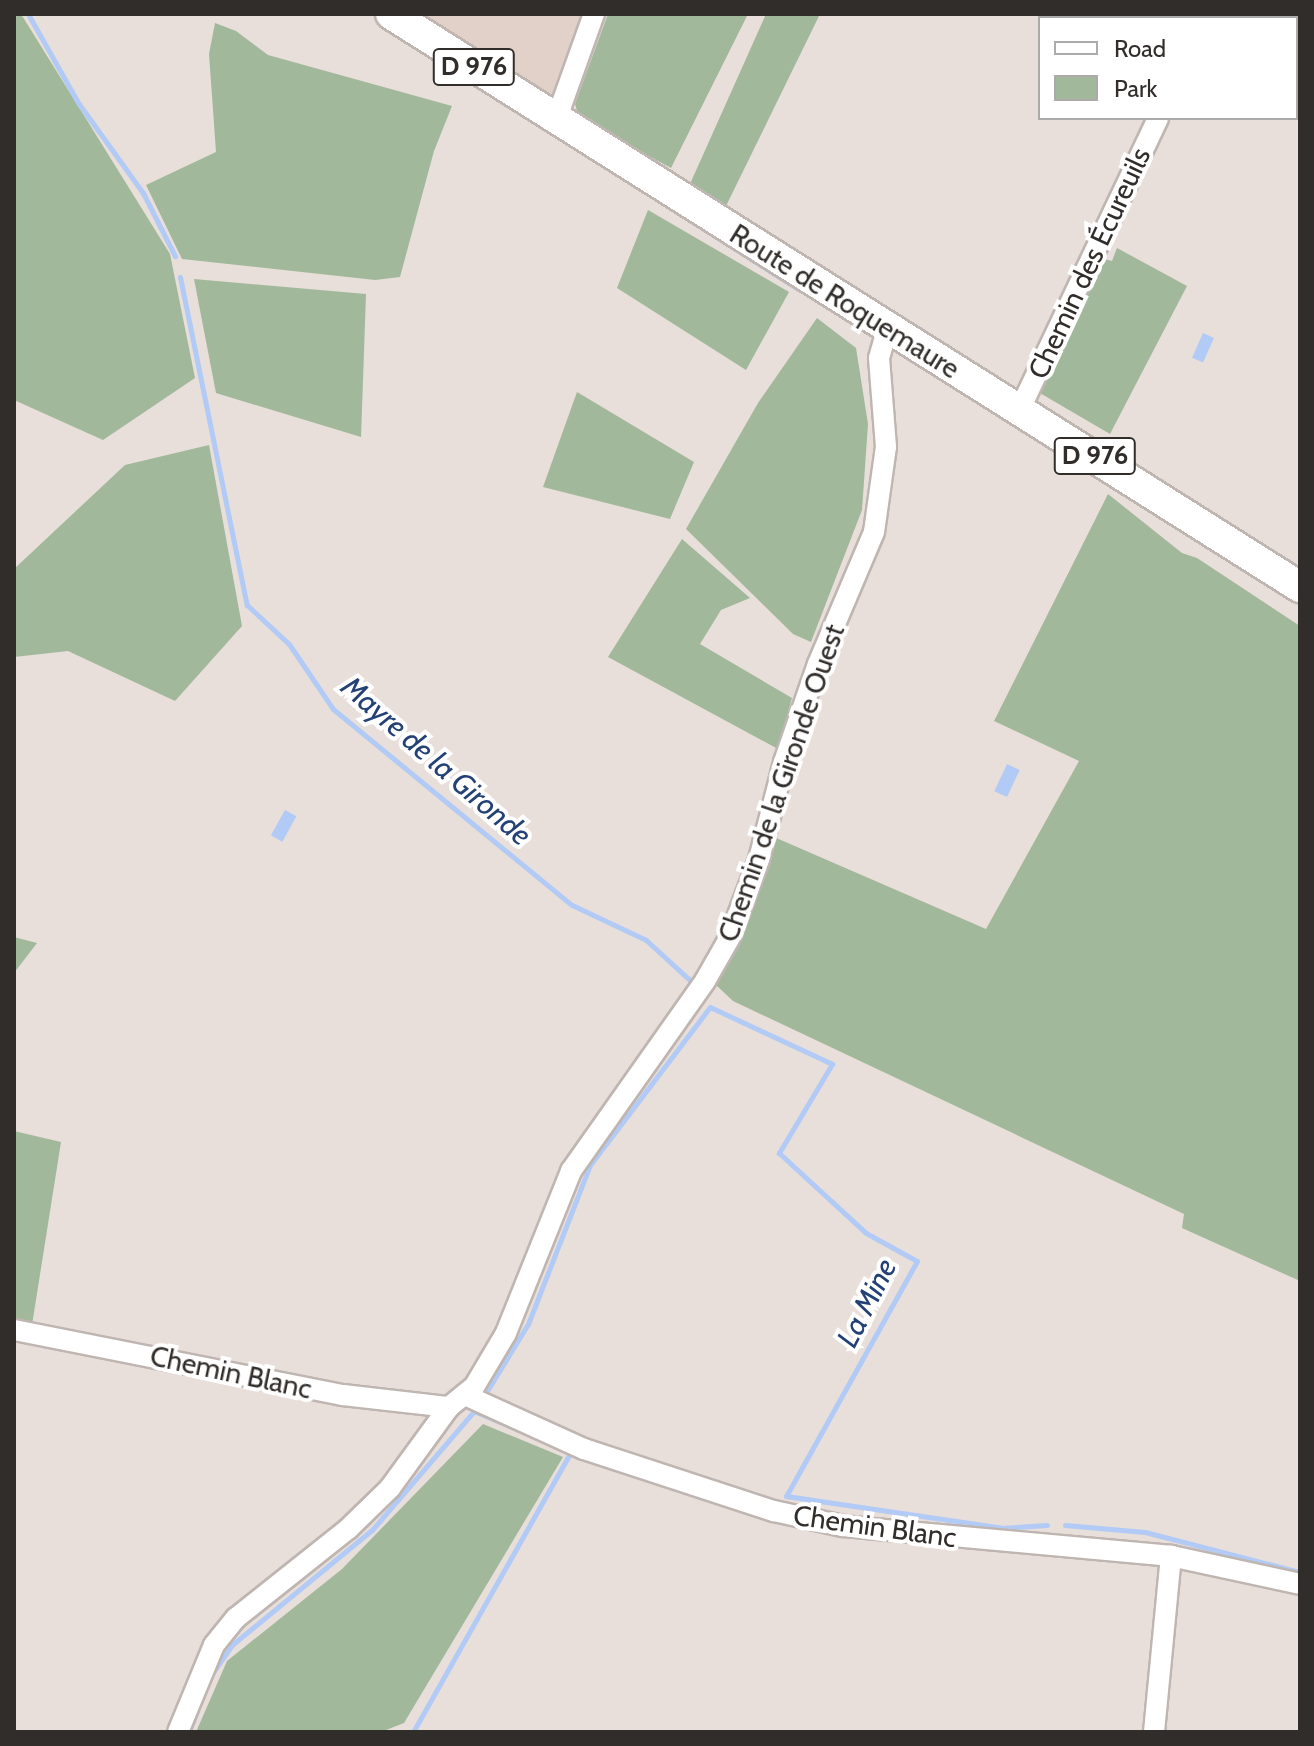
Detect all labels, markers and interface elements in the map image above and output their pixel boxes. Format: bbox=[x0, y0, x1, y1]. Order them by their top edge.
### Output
legend bbox=[1038, 16, 1298, 120]
text: Road bbox=[1114, 34, 1166, 63]
road number: D 976 bbox=[432, 45, 516, 89]
text: Park bbox=[1114, 74, 1157, 103]
street label: Chemin des Écureuils bbox=[1021, 142, 1157, 384]
street label: Route de Roquemaure bbox=[724, 217, 966, 385]
road number: D 976 bbox=[1053, 434, 1137, 478]
street label: Chemin de la Gironde Ouest bbox=[711, 620, 851, 946]
water label: Mayre de la Gironde bbox=[334, 669, 538, 853]
water label: La Mine bbox=[830, 1253, 904, 1353]
street label: Chemin Blanc bbox=[147, 1339, 315, 1405]
street label: Chemin Blanc bbox=[791, 1498, 959, 1554]

